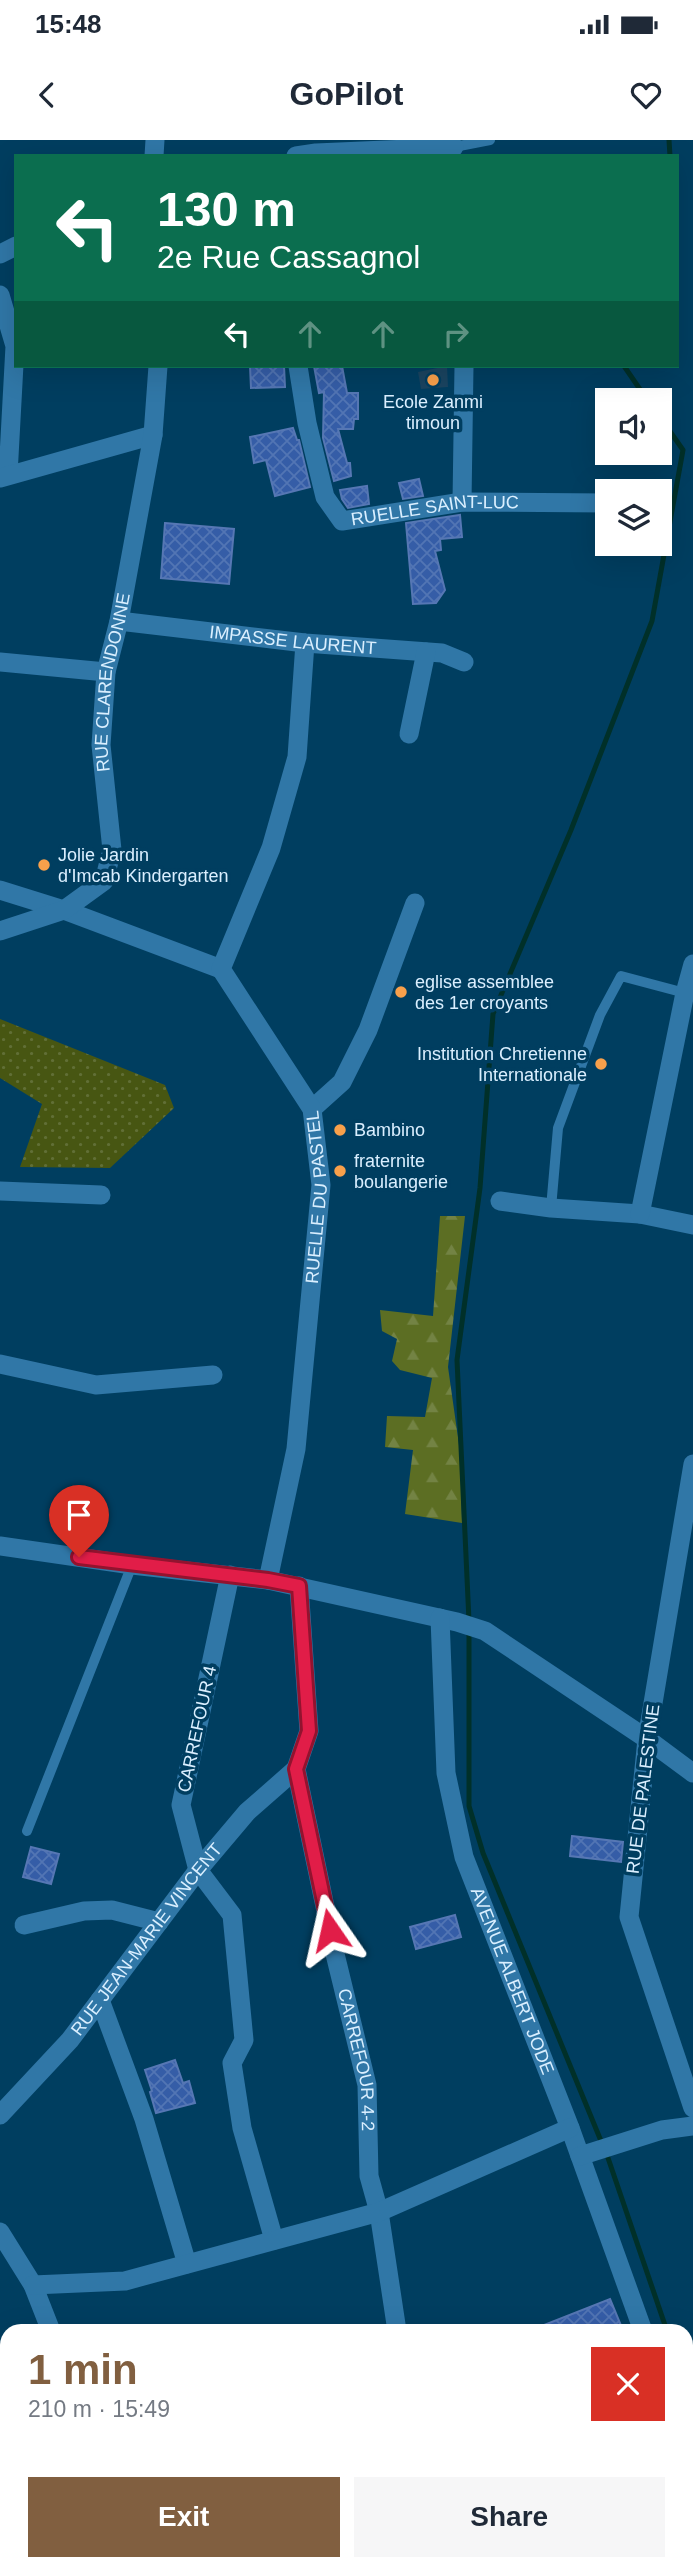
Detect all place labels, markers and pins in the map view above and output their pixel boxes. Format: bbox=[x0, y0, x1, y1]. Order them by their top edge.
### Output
marker: Ecole Zanmi timoun bbox=[425, 372, 441, 388]
place label: Ecole Zanmi timoun bbox=[383, 392, 483, 433]
place label: Jolie Jardin d'Imcab Kindergarten bbox=[58, 845, 229, 886]
marker: Jolie Jardin d'Imcab Kindergarten bbox=[36, 857, 52, 873]
place label: eglise assemblee des 1er croyants bbox=[415, 972, 554, 1013]
marker: eglise assemblee des 1er croyants bbox=[393, 984, 409, 1000]
place label: Institution Chretienne Internationale bbox=[417, 1044, 587, 1085]
marker: Institution Chretienne Internationale bbox=[593, 1056, 609, 1072]
place label: Bambino bbox=[354, 1120, 425, 1140]
marker: Bambino bbox=[332, 1122, 348, 1138]
place label: fraternite boulangerie bbox=[354, 1151, 448, 1192]
marker: fraternite boulangerie bbox=[332, 1163, 348, 1179]
pin bbox=[49, 1485, 109, 1557]

